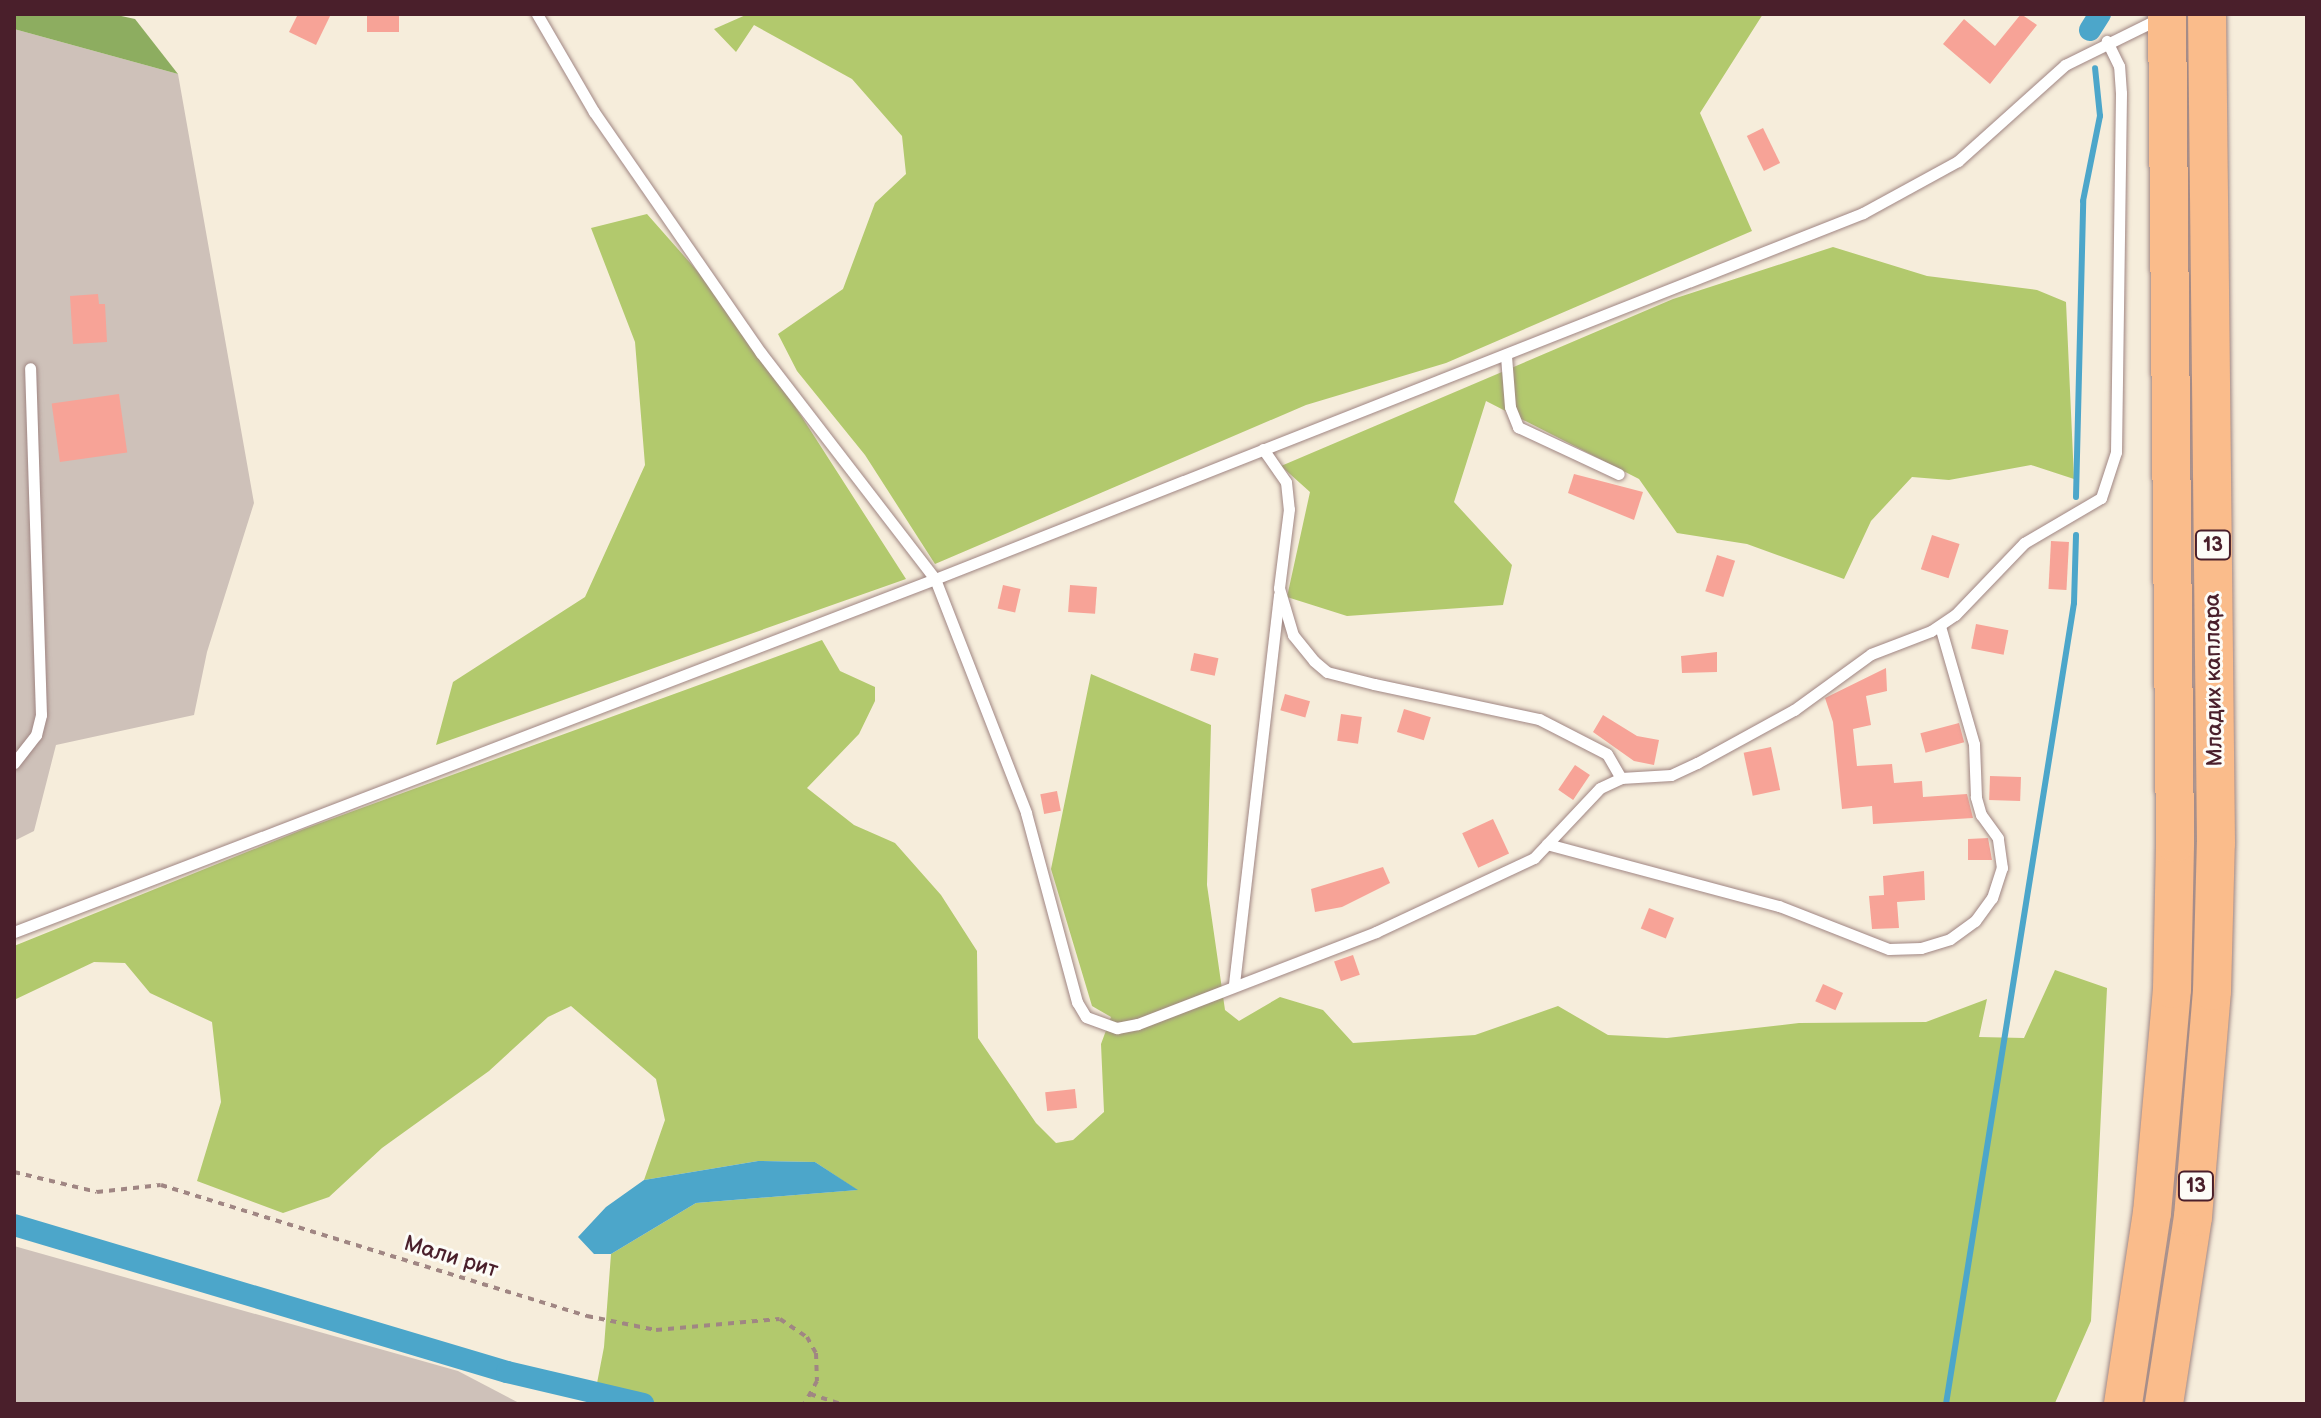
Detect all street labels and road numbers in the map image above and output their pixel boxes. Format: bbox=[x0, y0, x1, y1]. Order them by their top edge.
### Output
road number: 13 bbox=[2193, 529, 2233, 561]
street label: Младих каплара bbox=[2199, 593, 2229, 767]
road number: 13 bbox=[2176, 1170, 2216, 1202]
street label: Мали рит bbox=[401, 1230, 501, 1284]

